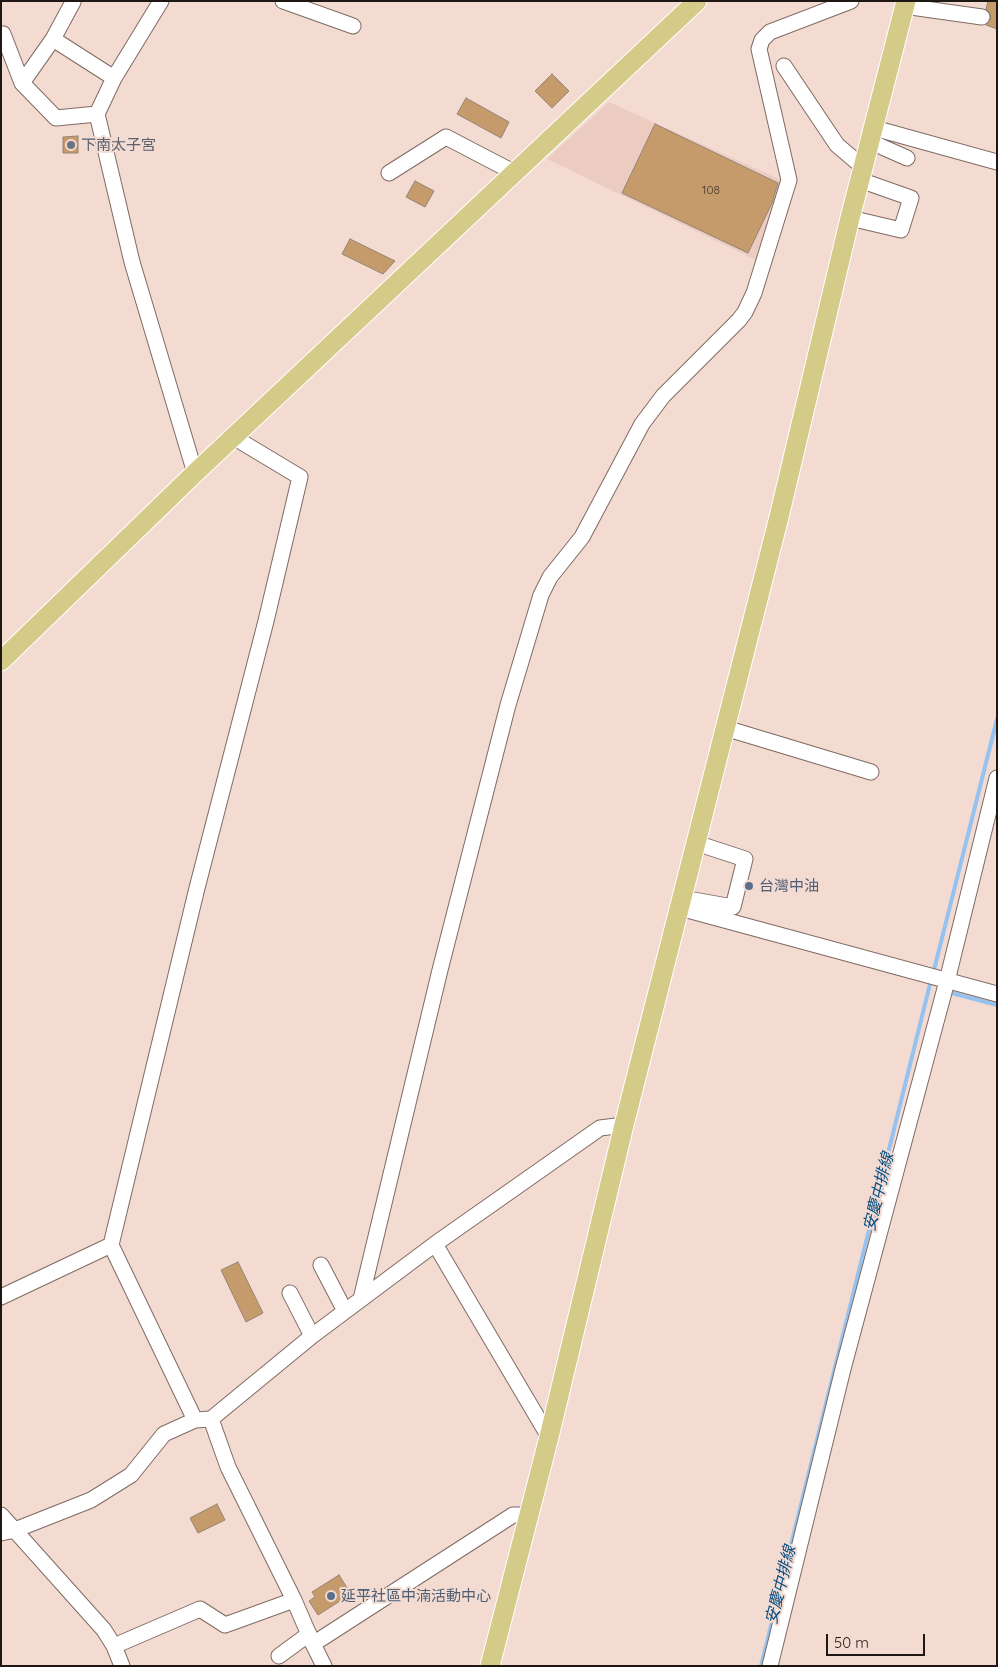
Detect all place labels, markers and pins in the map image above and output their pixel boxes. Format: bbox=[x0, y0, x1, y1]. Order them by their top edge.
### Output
place label: 下南太子宮 bbox=[81, 136, 156, 154]
marker: 下南太子宮 bbox=[65, 139, 77, 151]
place label: 台灣中油 bbox=[759, 877, 819, 895]
marker: 台灣中油 bbox=[743, 880, 755, 892]
place label: 延平社區中湳活動中心 bbox=[341, 1587, 491, 1605]
marker: 延平社區中湳活動中心 bbox=[325, 1590, 337, 1602]

